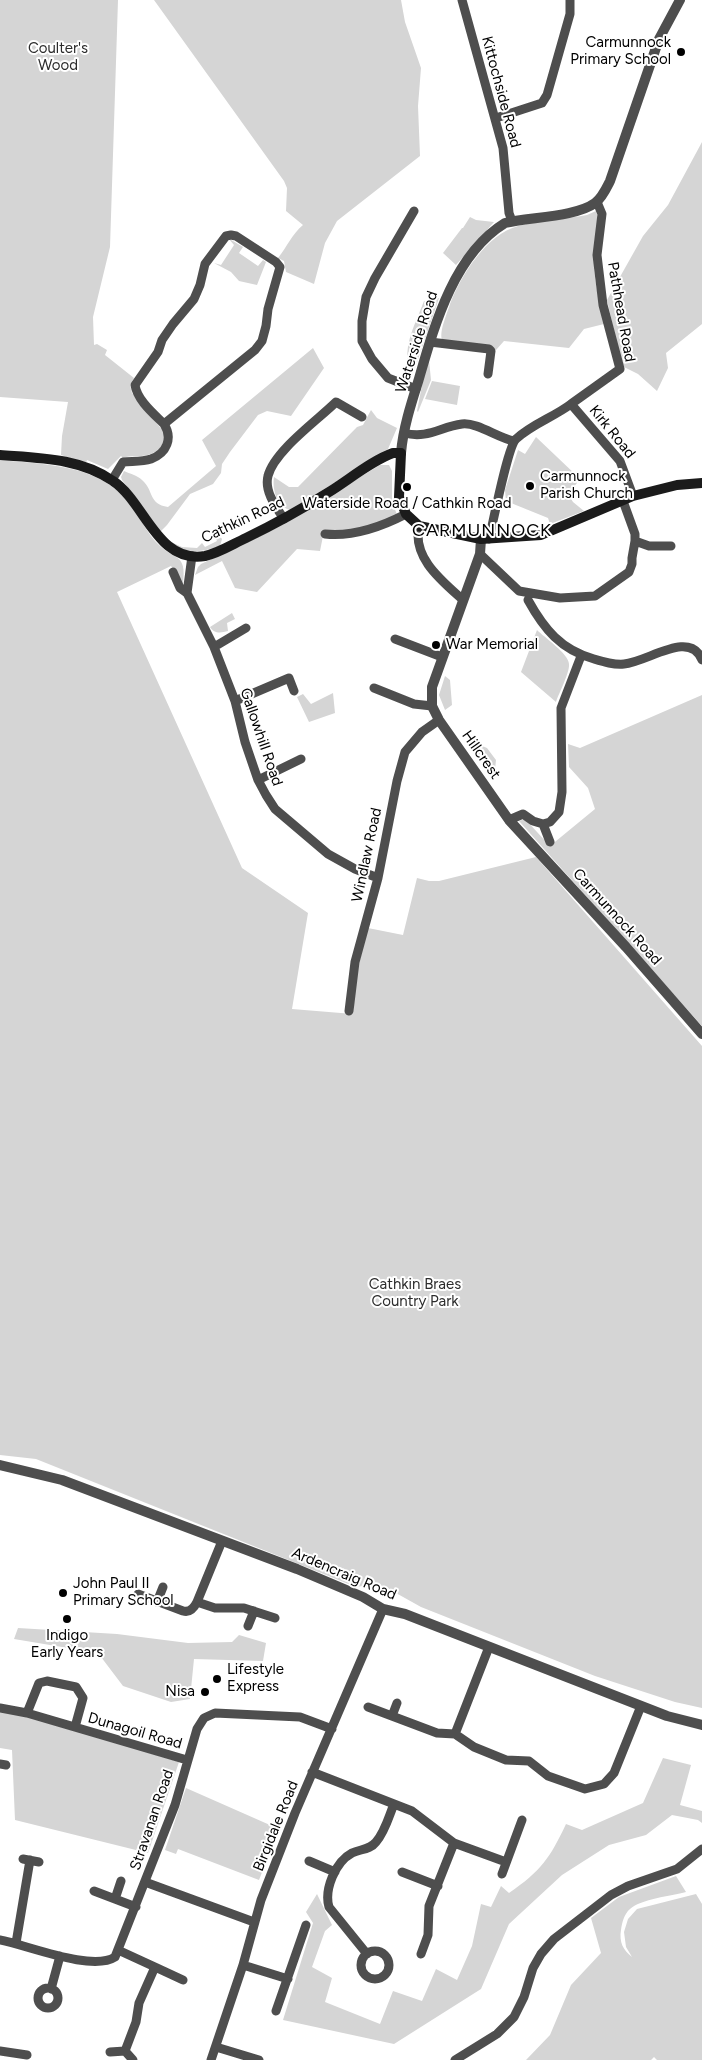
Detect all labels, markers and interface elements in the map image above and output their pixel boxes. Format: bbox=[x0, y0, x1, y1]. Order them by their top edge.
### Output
street label: Kittochside Road bbox=[477, 34, 525, 150]
place label: Carmunnock Primary School bbox=[570, 34, 671, 69]
park label: Coulter's Wood bbox=[28, 40, 88, 75]
marker: Carmunnock Primary School bbox=[675, 46, 687, 58]
street label: Pathhead Road bbox=[603, 260, 639, 364]
street label: Waterside Road bbox=[392, 289, 442, 395]
street label: Kirk Road bbox=[585, 402, 639, 462]
place label: Carmunnock Parish Church bbox=[540, 468, 633, 503]
marker: Carmunnock Parish Church bbox=[524, 480, 536, 492]
marker: Waterside Road / Cathkin Road bbox=[401, 481, 413, 493]
street label: Cathkin Road bbox=[198, 493, 288, 547]
place label: Waterside Road / Cathkin Road bbox=[302, 495, 512, 513]
district label: CARMUNNOCK bbox=[411, 520, 553, 542]
place label: War Memorial bbox=[446, 636, 538, 654]
marker: War Memorial bbox=[430, 639, 442, 651]
street label: Gallowhill Road bbox=[236, 686, 286, 788]
street label: Hillcrest bbox=[458, 727, 504, 783]
street label: Windlaw Road bbox=[348, 806, 386, 904]
street label: Carmunnock Road bbox=[569, 865, 665, 969]
park label: Cathkin Braes Country Park bbox=[369, 1276, 461, 1311]
street label: Ardencraig Road bbox=[289, 1544, 399, 1604]
place label: John Paul II Primary School bbox=[73, 1575, 174, 1610]
marker: John Paul II Primary School bbox=[57, 1587, 69, 1599]
marker: Indigo Early Years bbox=[61, 1613, 73, 1625]
place label: Indigo Early Years bbox=[31, 1627, 103, 1662]
place label: Lifestyle Express bbox=[227, 1661, 284, 1696]
marker: Lifestyle Express bbox=[211, 1673, 223, 1685]
place label: Nisa bbox=[165, 1683, 195, 1701]
marker: Nisa bbox=[199, 1686, 211, 1698]
street label: Dunagoil Road bbox=[86, 1709, 184, 1753]
street label: Stravanan Road bbox=[126, 1767, 178, 1873]
street label: Birgidale Road bbox=[250, 1778, 302, 1874]

